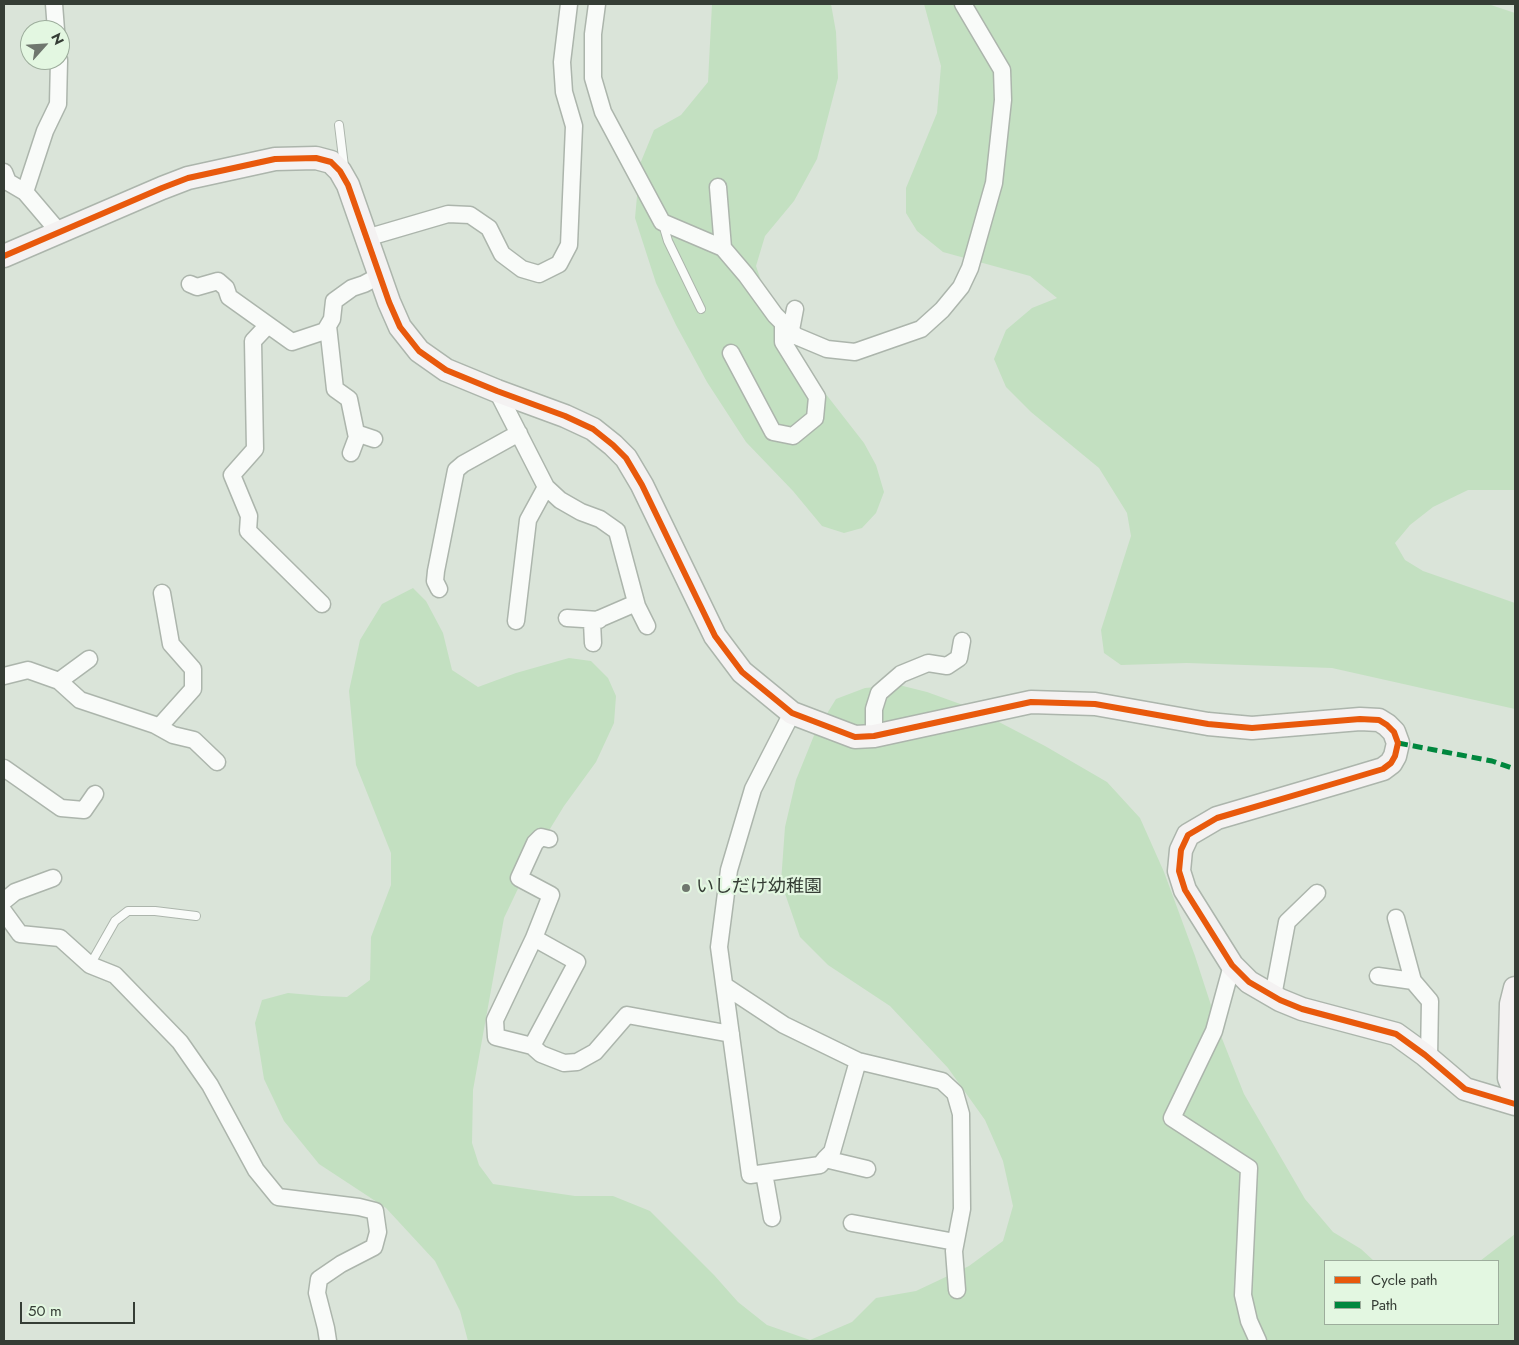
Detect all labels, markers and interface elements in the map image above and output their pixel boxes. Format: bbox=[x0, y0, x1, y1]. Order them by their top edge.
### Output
north arrow bbox=[20, 20, 70, 70]
text: N bbox=[46, 29, 69, 48]
place label: いしだけ幼稚園 bbox=[696, 877, 822, 899]
marker: いしだけ幼稚園 bbox=[680, 882, 692, 894]
legend bbox=[1324, 1260, 1499, 1325]
text: Cycle path bbox=[1371, 1269, 1438, 1291]
scale bar bbox=[22, 1292, 138, 1324]
text: Path bbox=[1371, 1294, 1397, 1316]
text: 50 m bbox=[28, 1300, 62, 1322]

